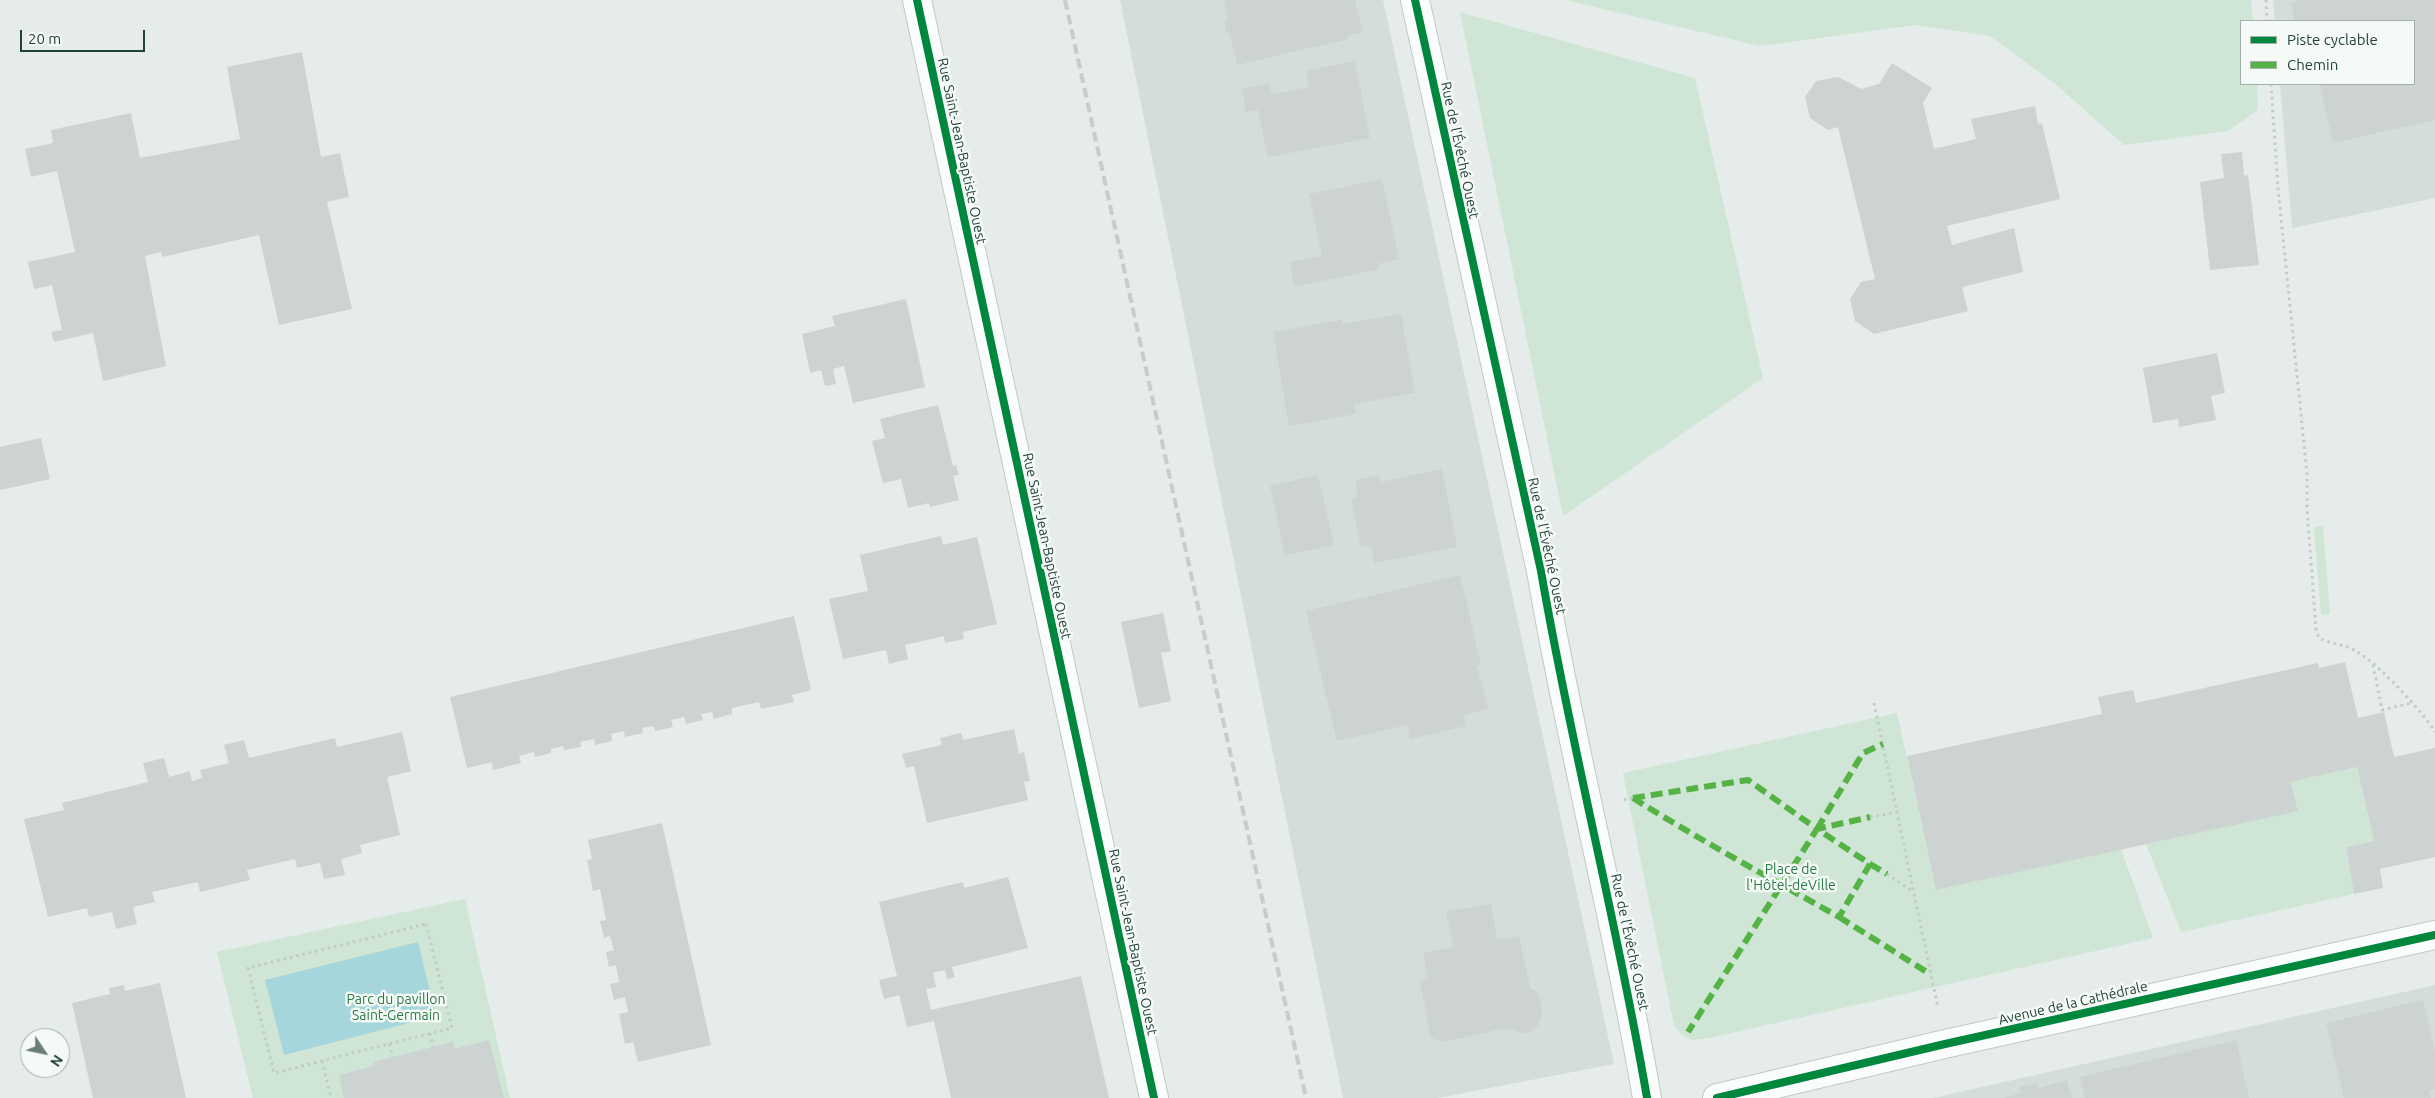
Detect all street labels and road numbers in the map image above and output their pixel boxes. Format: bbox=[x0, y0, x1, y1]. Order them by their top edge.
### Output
street label: Rue Saint-Jean-Baptiste Ouest bbox=[934, 56, 990, 246]
street label: Rue de l'Évêché Ouest bbox=[1437, 80, 1483, 220]
street label: Rue Saint-Jean-Baptiste Ouest bbox=[1019, 451, 1075, 641]
street label: Rue de l'Évêché Ouest bbox=[1524, 476, 1570, 616]
street label: Rue Saint-Jean-Baptiste Ouest bbox=[1105, 847, 1161, 1037]
street label: Rue de l'Évêché Ouest bbox=[1607, 872, 1653, 1012]
street label: Avenue de la Cathédrale bbox=[1997, 978, 2149, 1028]

